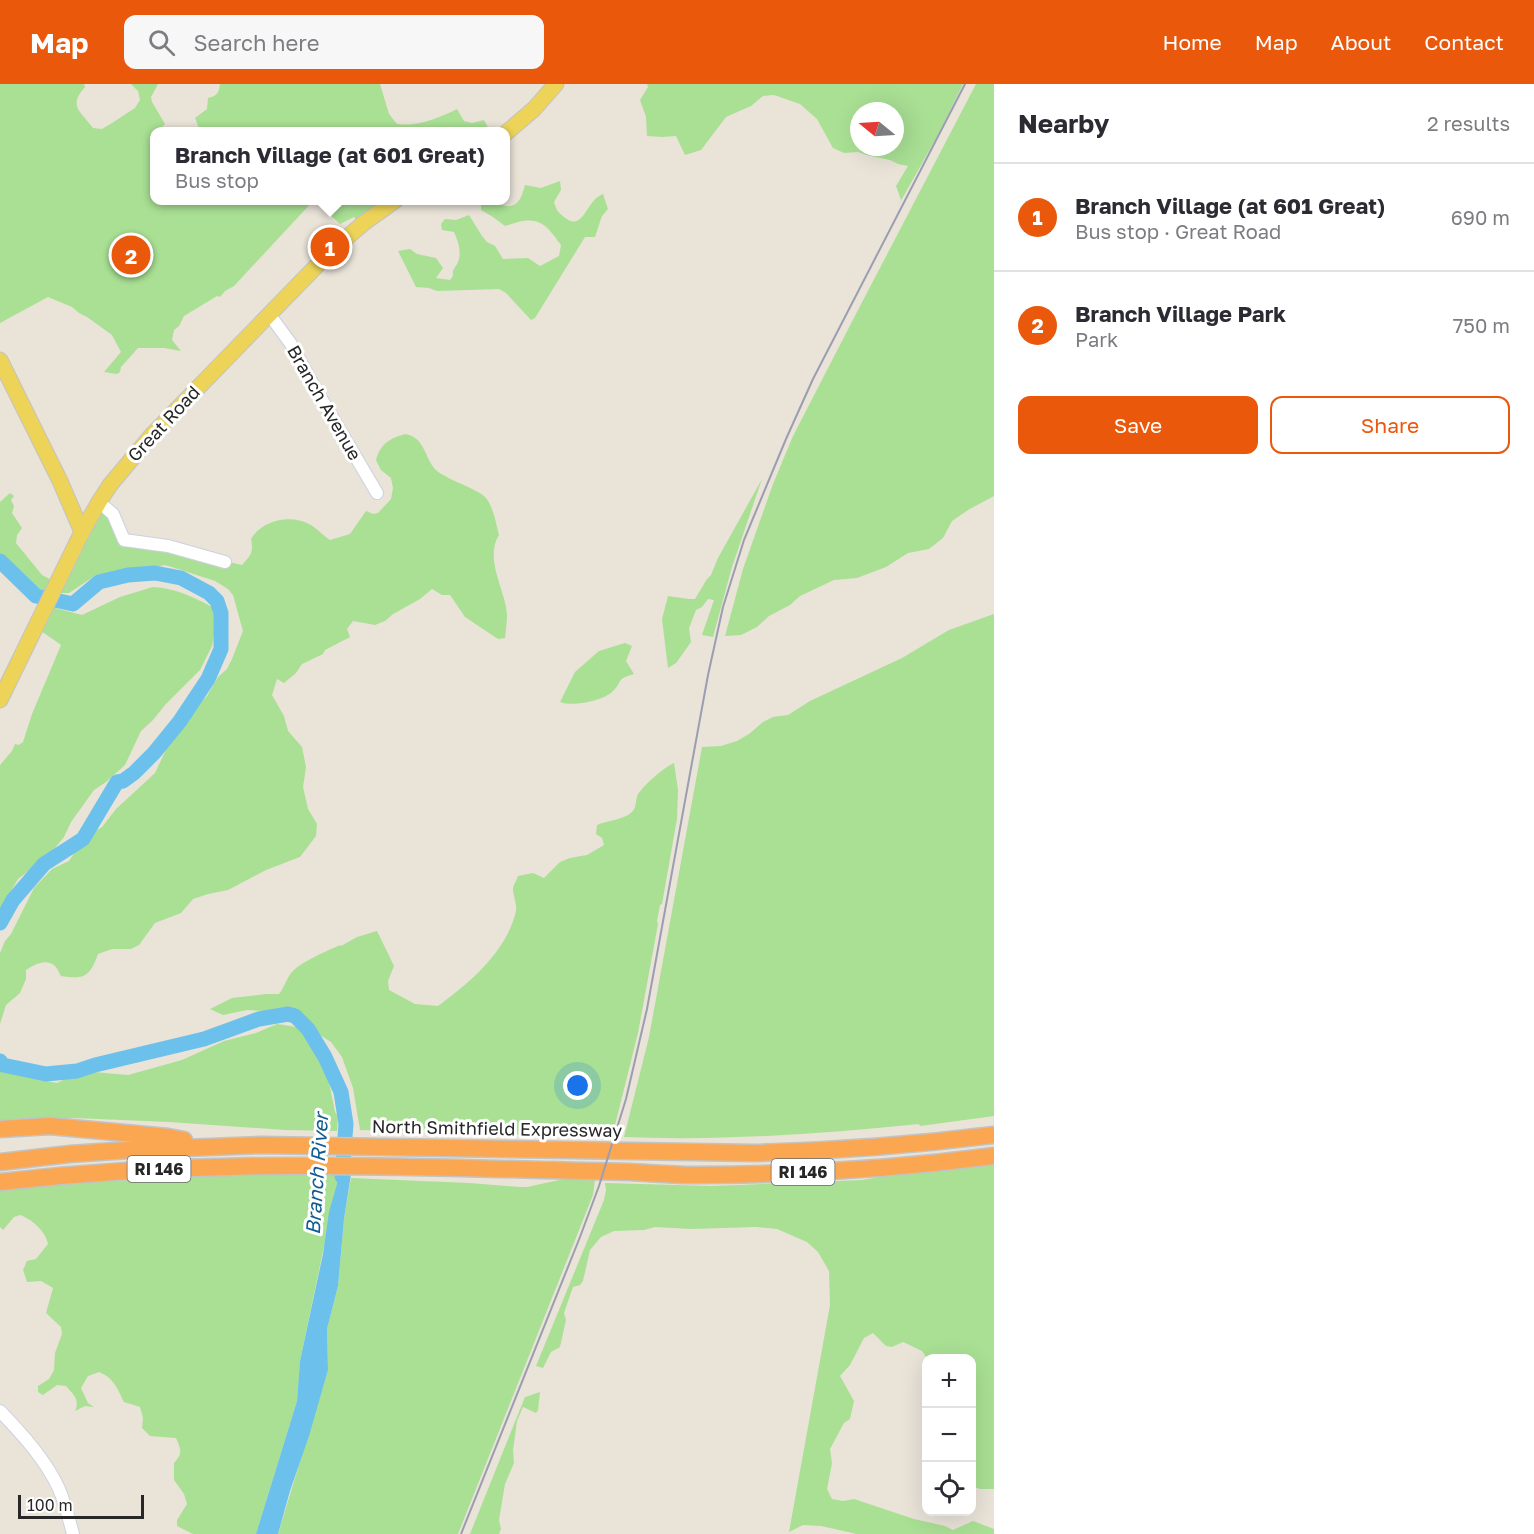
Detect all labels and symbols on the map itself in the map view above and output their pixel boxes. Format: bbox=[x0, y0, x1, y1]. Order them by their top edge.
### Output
north arrow bbox=[850, 102, 904, 156]
pin: 1 bbox=[310, 224, 350, 270]
pin: 2 bbox=[112, 232, 150, 278]
street label: Branch Avenue bbox=[283, 341, 367, 464]
street label: Great Road bbox=[123, 381, 204, 466]
your location bbox=[563, 1071, 592, 1100]
water label: Branch River bbox=[300, 1109, 332, 1236]
street label: North Smithfield Expressway bbox=[372, 1115, 622, 1141]
road number: RI 146 bbox=[128, 1156, 190, 1182]
road number: RI 146 bbox=[772, 1159, 834, 1185]
scale bar bbox=[18, 1492, 144, 1520]

